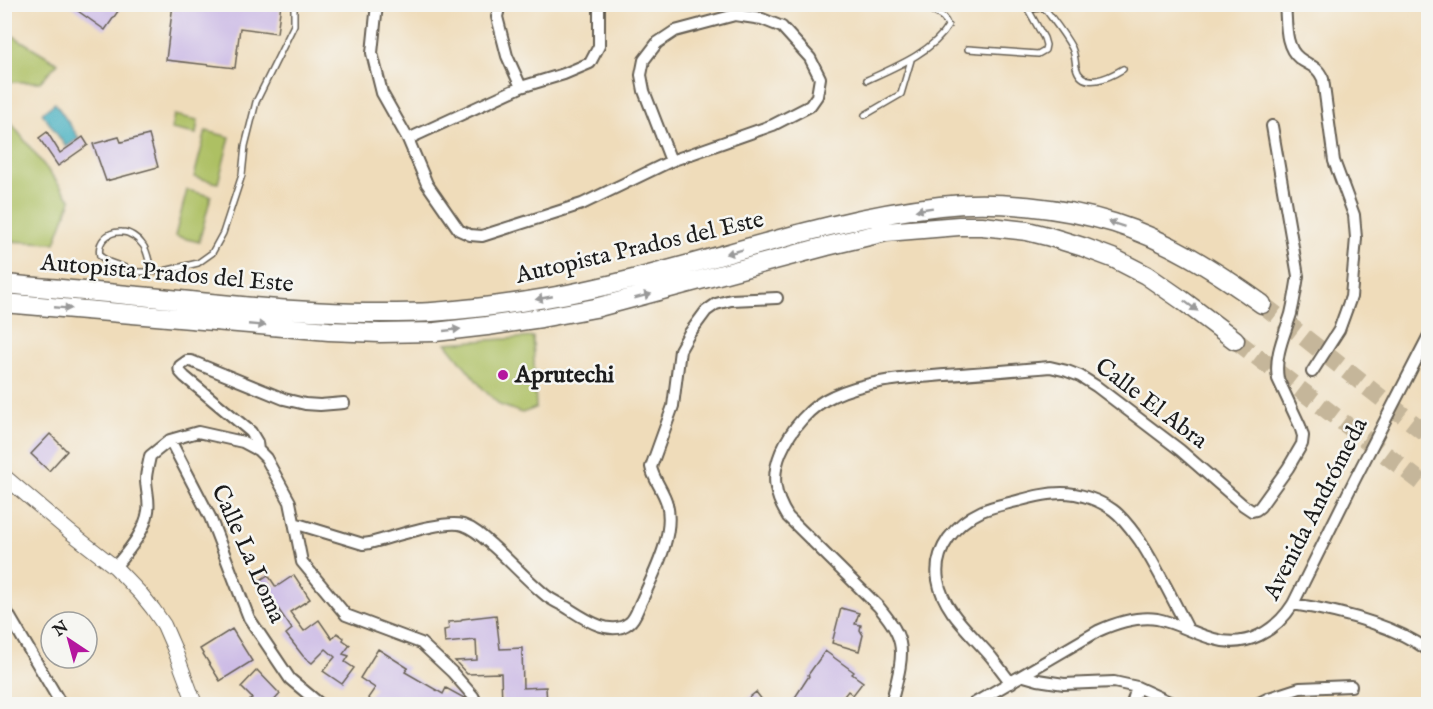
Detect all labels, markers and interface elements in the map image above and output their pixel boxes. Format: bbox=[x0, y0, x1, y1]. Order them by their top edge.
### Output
street label: Autopista Prados del Este bbox=[512, 204, 767, 292]
one-way arrow bbox=[914, 204, 933, 213]
one-way arrow bbox=[1107, 219, 1125, 229]
street label: Autopista Prados del Este bbox=[38, 247, 295, 301]
one-way arrow bbox=[724, 247, 743, 257]
one-way arrow bbox=[634, 290, 652, 300]
one-way arrow bbox=[535, 294, 554, 303]
one-way arrow bbox=[1183, 300, 1198, 312]
one-way arrow bbox=[53, 303, 72, 313]
one-way arrow bbox=[248, 320, 267, 330]
one-way arrow bbox=[442, 325, 461, 335]
street label: Calle El Abra bbox=[1088, 351, 1214, 457]
place label: Aprutechi bbox=[514, 360, 615, 391]
marker: Aprutechi bbox=[496, 368, 510, 382]
street label: Avenida Andrómeda bbox=[1256, 412, 1376, 606]
street label: Calle La Loma bbox=[204, 480, 293, 629]
north arrow bbox=[39, 610, 99, 670]
text: N bbox=[49, 617, 73, 642]

